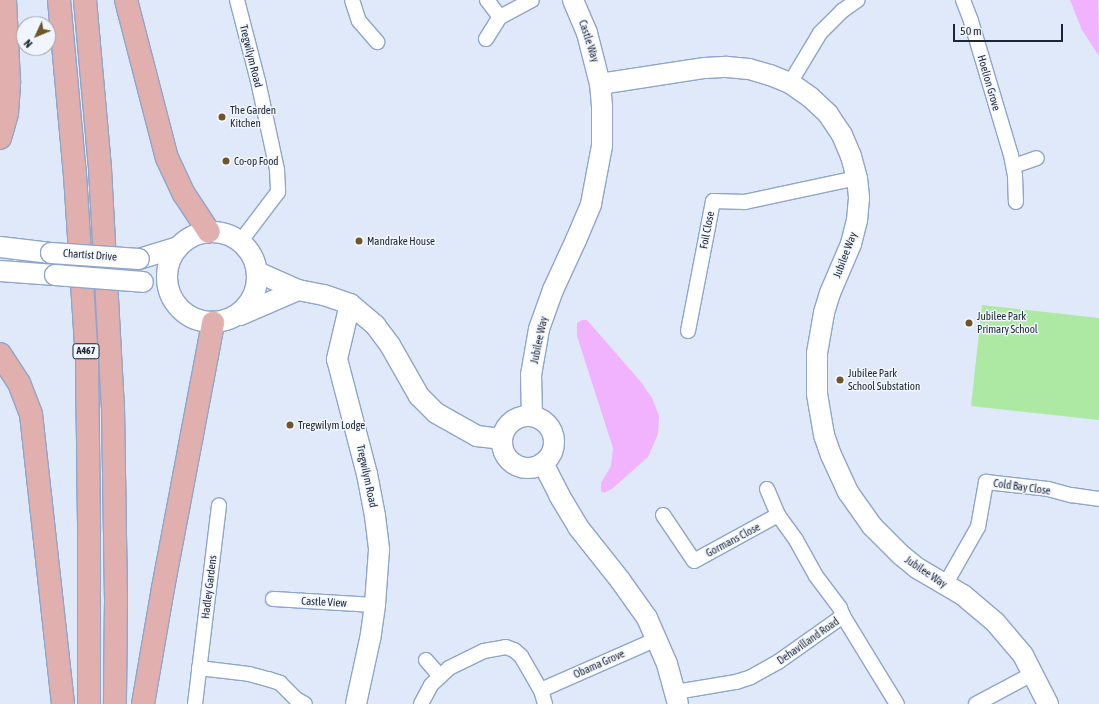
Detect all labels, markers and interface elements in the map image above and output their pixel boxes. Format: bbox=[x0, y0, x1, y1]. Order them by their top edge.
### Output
north arrow bbox=[16, 16, 56, 56]
scale bar bbox=[955, 16, 1065, 42]
street label: Castle Way bbox=[576, 18, 602, 64]
street label: Tregwilym Road bbox=[237, 23, 265, 89]
text: 50 m bbox=[960, 24, 982, 38]
text: N bbox=[22, 37, 35, 50]
street label: Hoelion Grove bbox=[975, 54, 1003, 112]
place label: The Garden Kitchen bbox=[230, 104, 276, 130]
marker: The Garden Kitchen bbox=[217, 112, 227, 122]
place label: Co-op Food bbox=[234, 154, 279, 168]
marker: Co-op Food bbox=[221, 156, 231, 166]
street label: Foil Close bbox=[697, 210, 717, 250]
street label: Jubilee Way bbox=[830, 230, 860, 280]
place label: Mandrake House bbox=[367, 234, 435, 248]
marker: Mandrake House bbox=[354, 236, 364, 246]
street label: Chartist Drive bbox=[63, 247, 117, 263]
place label: Jubilee Park Primary School bbox=[977, 310, 1038, 336]
street label: Jubilee Way bbox=[528, 315, 550, 365]
marker: Jubilee Park Primary School bbox=[964, 318, 974, 328]
road number: A467 bbox=[72, 343, 100, 359]
place label: Jubilee Park School Substation bbox=[848, 367, 920, 393]
marker: Jubilee Park School Substation bbox=[835, 375, 845, 385]
place label: Tregwilym Lodge bbox=[298, 418, 365, 432]
marker: Tregwilym Lodge bbox=[285, 420, 295, 430]
street label: Tregwilym Road bbox=[354, 443, 380, 509]
street label: Cold Bay Close bbox=[992, 476, 1052, 498]
street label: Gormans Close bbox=[703, 520, 763, 560]
street label: Jubilee Way bbox=[902, 553, 950, 591]
street label: Hadley Gardens bbox=[199, 554, 219, 620]
street label: Castle View bbox=[301, 594, 347, 610]
street label: Dehavilland Road bbox=[774, 615, 842, 667]
street label: Obama Grove bbox=[571, 647, 627, 681]

